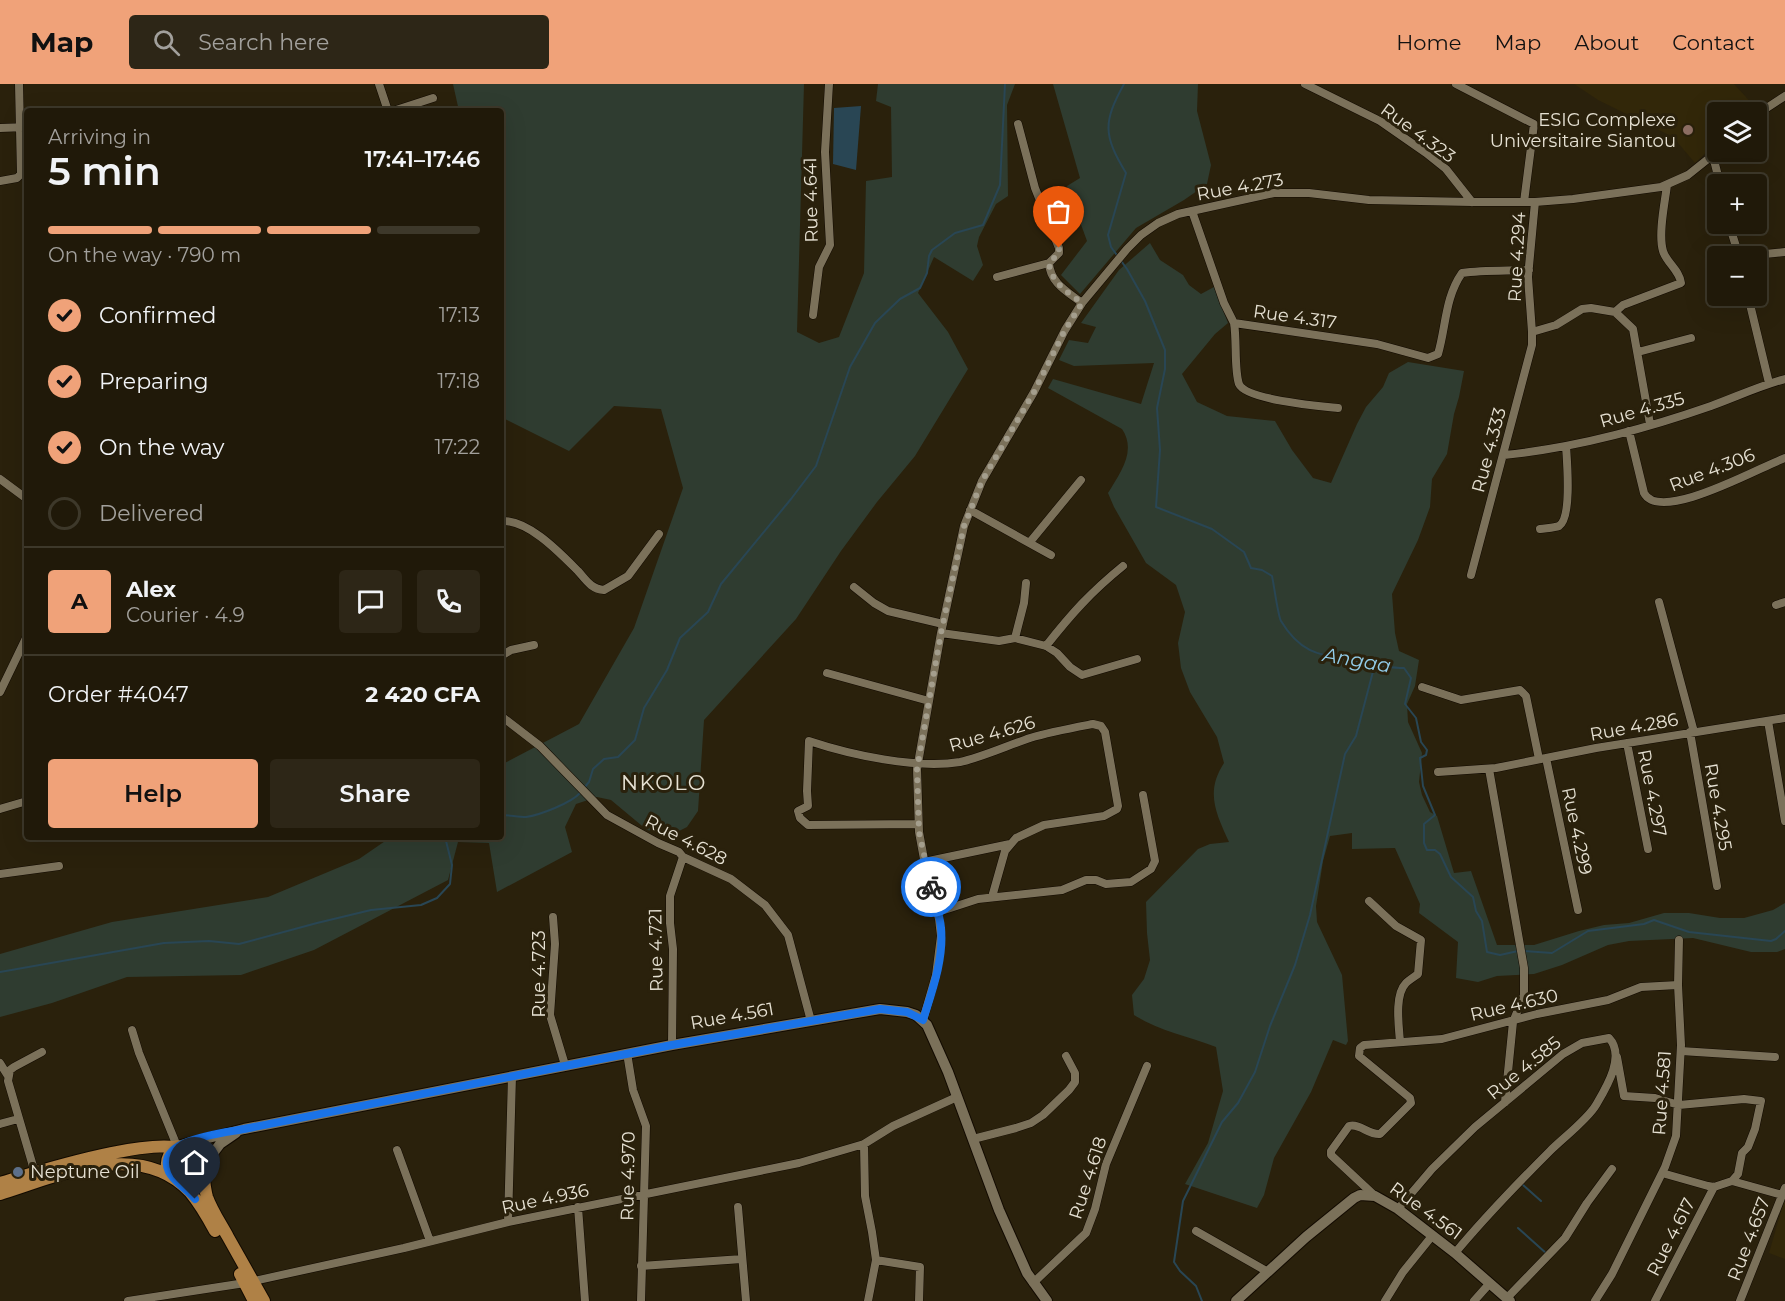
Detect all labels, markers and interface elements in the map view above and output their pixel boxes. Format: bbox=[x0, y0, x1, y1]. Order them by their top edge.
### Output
search box bbox=[129, 15, 549, 69]
text: Map bbox=[30, 25, 93, 59]
icon: search bbox=[150, 26, 183, 59]
text: Search here bbox=[198, 29, 329, 56]
text: Home bbox=[1396, 30, 1461, 55]
text: Map bbox=[1494, 30, 1541, 55]
text: About bbox=[1574, 30, 1639, 55]
text: Contact bbox=[1672, 30, 1755, 55]
street label: Rue 4.323 bbox=[1376, 98, 1460, 168]
map controls bbox=[1707, 102, 1767, 306]
button: layers bbox=[1707, 102, 1767, 162]
place label: ESIG Complexe Universitaire Siantou bbox=[1490, 109, 1676, 152]
marker: ESIG Complexe Universitaire Siantou bbox=[1681, 123, 1695, 137]
text: Arriving in bbox=[48, 125, 151, 149]
text: 17:41–17:46 bbox=[365, 146, 480, 173]
text: 5 min bbox=[48, 147, 161, 195]
street label: Rue 4.641 bbox=[799, 157, 823, 243]
street label: Rue 4.273 bbox=[1195, 169, 1285, 205]
button: + bbox=[1707, 174, 1767, 234]
pin bbox=[1033, 186, 1084, 248]
icon: bag bbox=[1042, 195, 1075, 228]
street label: Rue 4.294 bbox=[1504, 211, 1530, 303]
text: On the way · 790 m bbox=[48, 243, 241, 267]
button: − bbox=[1707, 246, 1767, 306]
icon: check bbox=[48, 299, 81, 332]
street label: Rue 4.317 bbox=[1252, 300, 1338, 334]
text: Confirmed bbox=[99, 302, 216, 329]
text: 17:13 bbox=[439, 303, 480, 327]
icon: check bbox=[48, 365, 81, 398]
text: Preparing bbox=[99, 368, 208, 395]
text: 17:18 bbox=[437, 369, 480, 393]
street label: Rue 4.335 bbox=[1597, 387, 1687, 433]
street label: Rue 4.333 bbox=[1467, 405, 1511, 495]
icon: check bbox=[48, 431, 81, 464]
text: On the way bbox=[99, 434, 224, 461]
text: 17:22 bbox=[434, 435, 480, 459]
street label: Rue 4.306 bbox=[1666, 444, 1758, 496]
text: Delivered bbox=[99, 500, 204, 527]
button: chat bbox=[339, 570, 402, 633]
button: phone bbox=[417, 570, 480, 633]
text: Alex bbox=[126, 576, 176, 603]
text: A bbox=[71, 588, 88, 615]
text: Courier · 4.9 bbox=[126, 603, 245, 627]
water label: Angaa bbox=[1320, 642, 1393, 678]
text: Order #4047 bbox=[48, 681, 189, 708]
text: 2 420 CFA bbox=[365, 681, 480, 708]
street label: Rue 4.286 bbox=[1588, 708, 1680, 746]
street label: Rue 4.626 bbox=[946, 711, 1038, 757]
street label: Rue 4.297 bbox=[1633, 747, 1671, 839]
button: Help bbox=[48, 759, 258, 828]
button: Share bbox=[270, 759, 480, 828]
street label: Rue 4.295 bbox=[1699, 762, 1737, 852]
district label: NKOLO bbox=[621, 770, 707, 795]
street label: Rue 4.299 bbox=[1557, 785, 1597, 877]
street label: Rue 4.628 bbox=[641, 810, 731, 870]
courier bbox=[901, 857, 961, 917]
icon: bike bbox=[915, 871, 948, 904]
street label: Rue 4.721 bbox=[644, 908, 668, 992]
street label: Rue 4.723 bbox=[528, 930, 550, 1018]
street label: Rue 4.630 bbox=[1468, 984, 1560, 1026]
street label: Rue 4.561 bbox=[689, 998, 775, 1034]
street label: Rue 4.585 bbox=[1483, 1032, 1565, 1104]
street label: Rue 4.581 bbox=[1648, 1050, 1676, 1136]
street label: Rue 4.970 bbox=[616, 1131, 640, 1221]
street label: Rue 4.618 bbox=[1064, 1134, 1112, 1222]
pin bbox=[169, 1137, 220, 1199]
icon: home bbox=[178, 1146, 211, 1179]
place label: Neptune Oil bbox=[30, 1161, 140, 1183]
marker: Neptune Oil bbox=[11, 1165, 25, 1179]
street label: Rue 4.561 bbox=[1385, 1177, 1467, 1245]
street label: Rue 4.936 bbox=[499, 1179, 591, 1219]
street label: Rue 4.617 bbox=[1642, 1194, 1700, 1280]
street label: Rue 4.657 bbox=[1723, 1194, 1775, 1284]

